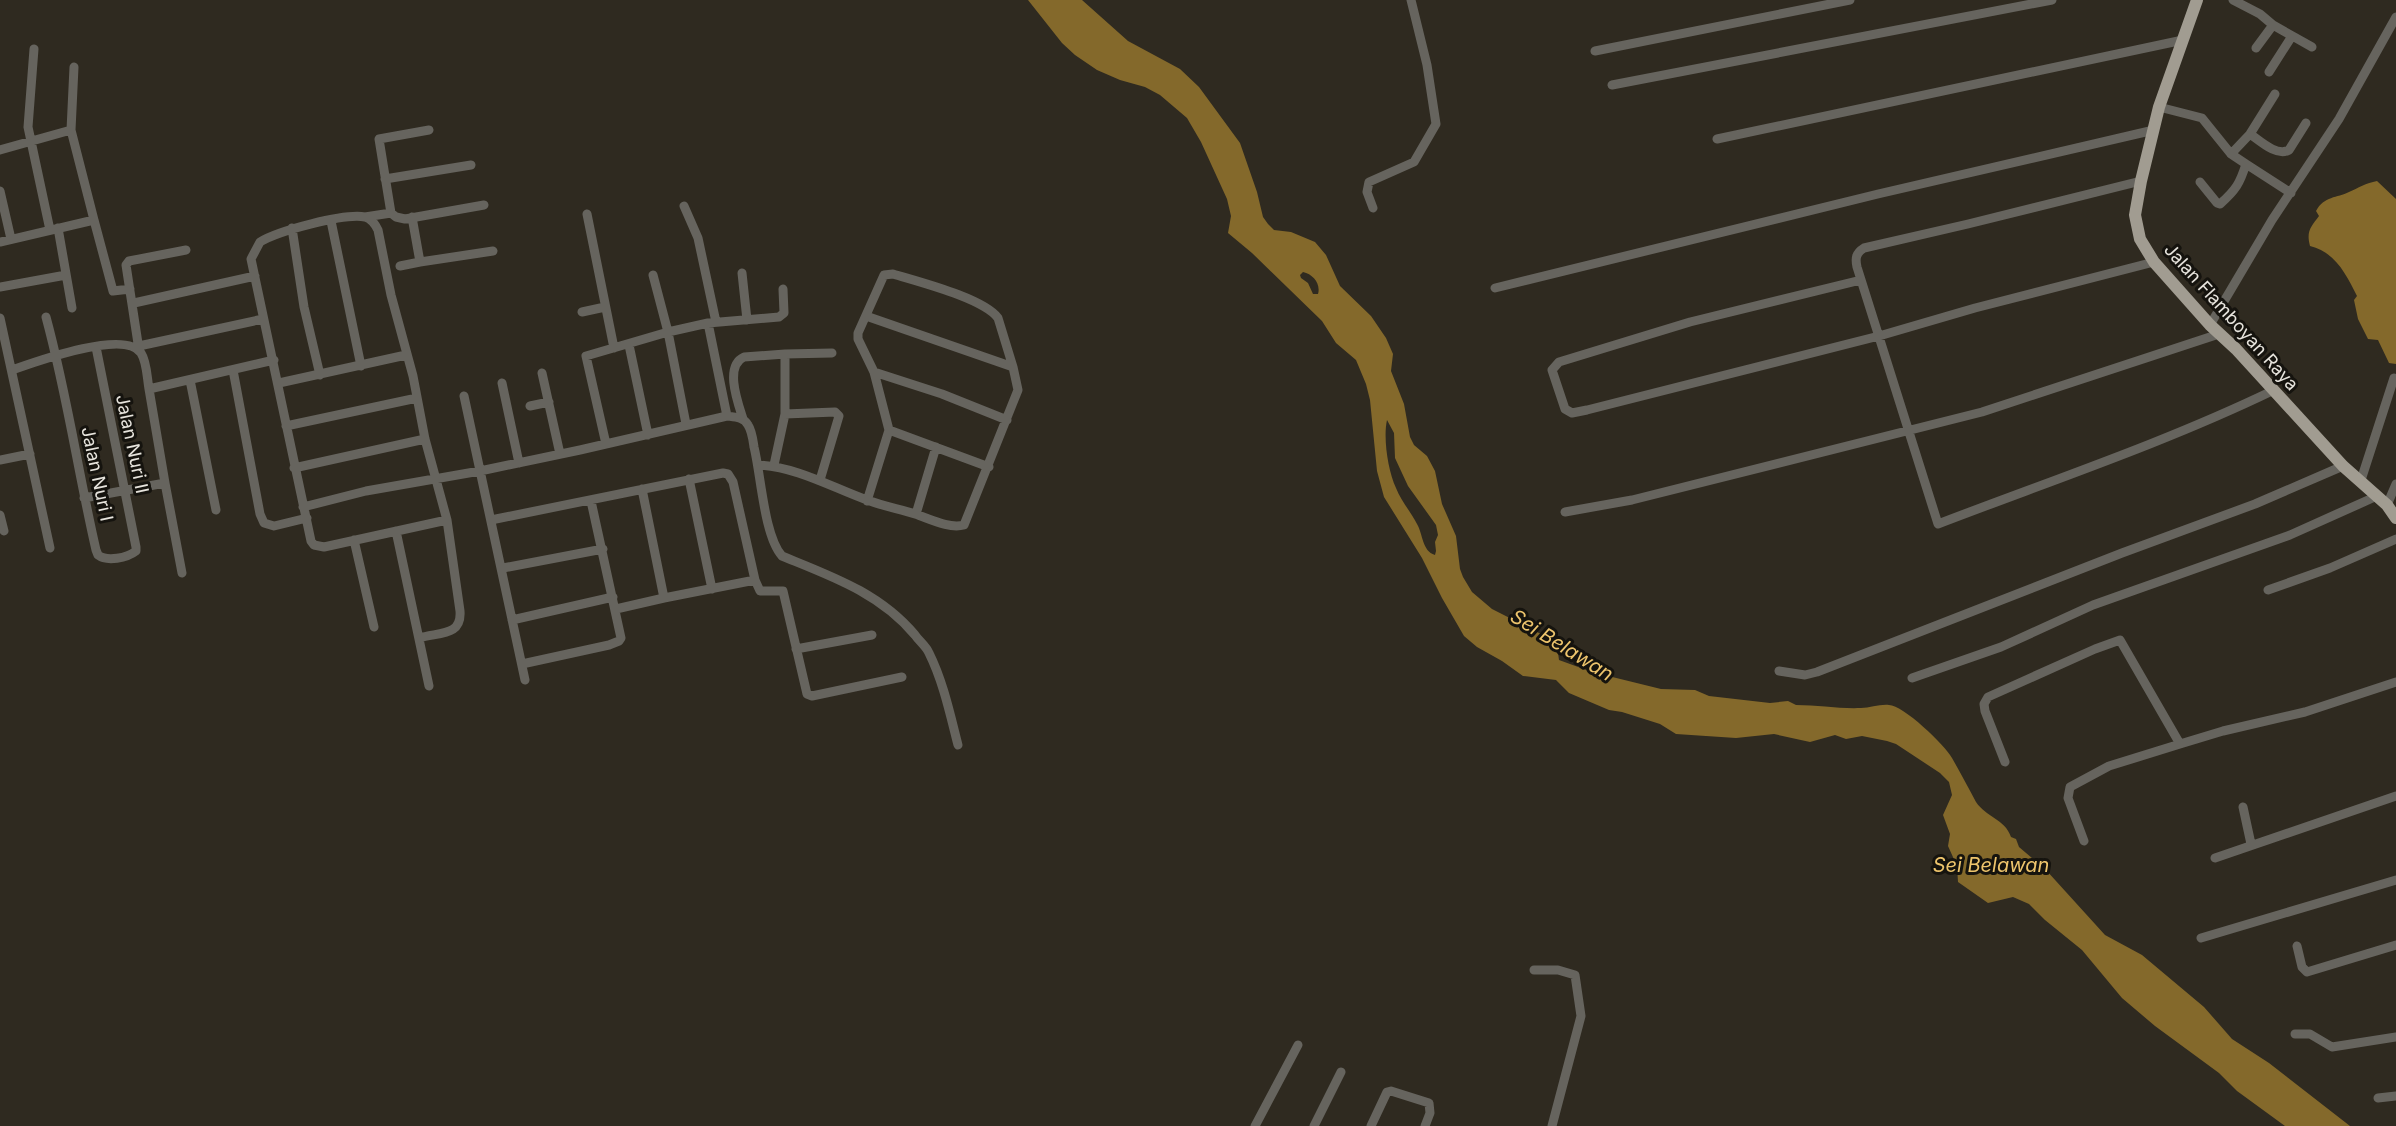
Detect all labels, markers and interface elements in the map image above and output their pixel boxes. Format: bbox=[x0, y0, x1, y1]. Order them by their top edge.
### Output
street label: Jalan Flamboyan Raya bbox=[2160, 239, 2303, 394]
street label: Jalan Nuri II bbox=[112, 392, 153, 495]
street label: Jalan Nuri I bbox=[77, 425, 118, 523]
water label: Sei Belawan bbox=[1506, 604, 1618, 686]
water label: Sei Belawan bbox=[1933, 853, 2049, 877]

